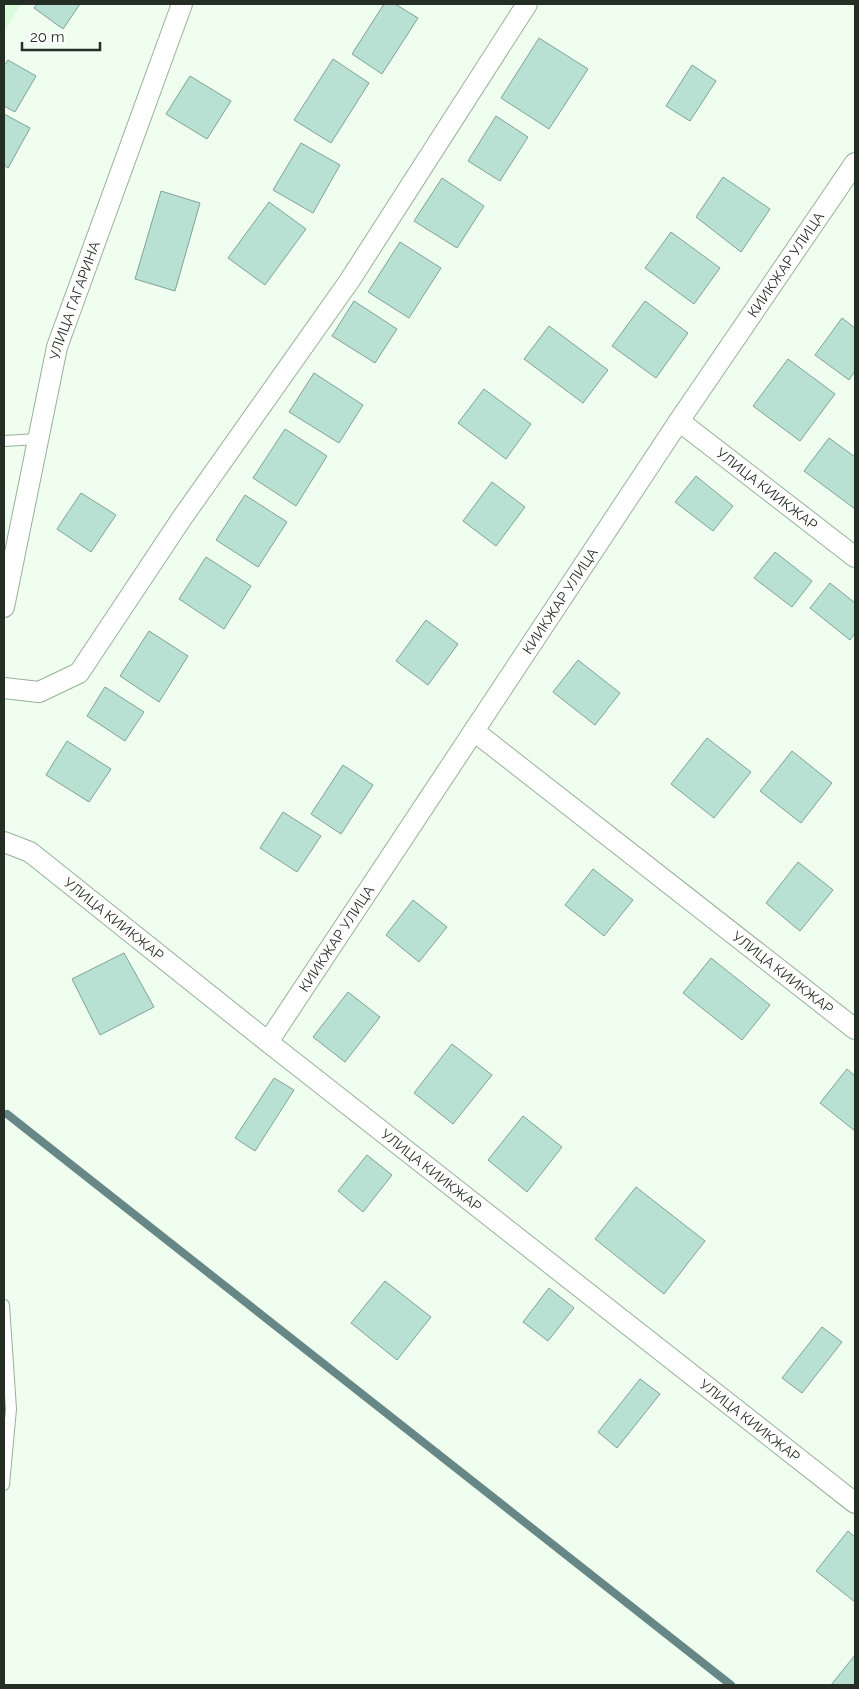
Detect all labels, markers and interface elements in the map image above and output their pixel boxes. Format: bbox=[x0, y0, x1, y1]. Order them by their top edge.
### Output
scale bar bbox=[22, 20, 100, 52]
text: 20 m bbox=[30, 28, 65, 46]
street label: КИИКЖАР УЛИЦА bbox=[744, 209, 827, 320]
street label: УЛИЦА ГАГАРИНА bbox=[47, 238, 103, 361]
street label: УЛИЦА КИИКЖАР bbox=[713, 445, 821, 533]
street label: КИИКЖАР УЛИЦА bbox=[519, 544, 601, 657]
street label: УЛИЦА КИИКЖАР bbox=[61, 874, 167, 964]
street label: КИИКЖАР УЛИЦА bbox=[296, 882, 378, 995]
street label: УЛИЦА КИИКЖАР bbox=[729, 928, 837, 1017]
street label: УЛИЦА КИИКЖАР bbox=[378, 1126, 485, 1215]
street label: УЛИЦА КИИКЖАР bbox=[696, 1376, 803, 1465]

